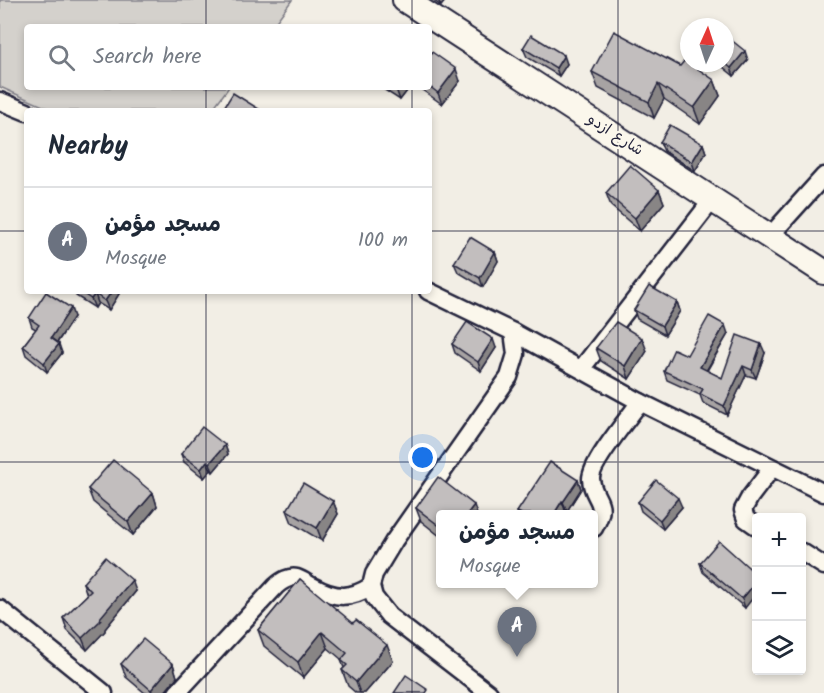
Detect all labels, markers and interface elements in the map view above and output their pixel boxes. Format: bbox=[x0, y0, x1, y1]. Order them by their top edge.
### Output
north arrow bbox=[680, 18, 734, 72]
search box bbox=[24, 24, 432, 90]
text: Search here bbox=[93, 40, 201, 75]
icon: search bbox=[45, 41, 78, 74]
street label: شارع ازدو bbox=[581, 107, 648, 162]
text: Nearby bbox=[48, 126, 128, 168]
text: مسجد مؤمن bbox=[105, 208, 221, 243]
text: A bbox=[61, 225, 74, 257]
text: 100 m bbox=[358, 225, 408, 257]
text: Mosque bbox=[105, 243, 166, 275]
your location bbox=[408, 443, 437, 472]
popup bbox=[436, 510, 598, 588]
map controls bbox=[752, 513, 806, 675]
button: + bbox=[752, 513, 806, 567]
text: مسجد مؤمن bbox=[459, 516, 575, 551]
text: Mosque bbox=[459, 551, 521, 583]
button: − bbox=[752, 567, 806, 621]
pin: A bbox=[498, 608, 536, 657]
button: layers bbox=[752, 621, 806, 675]

